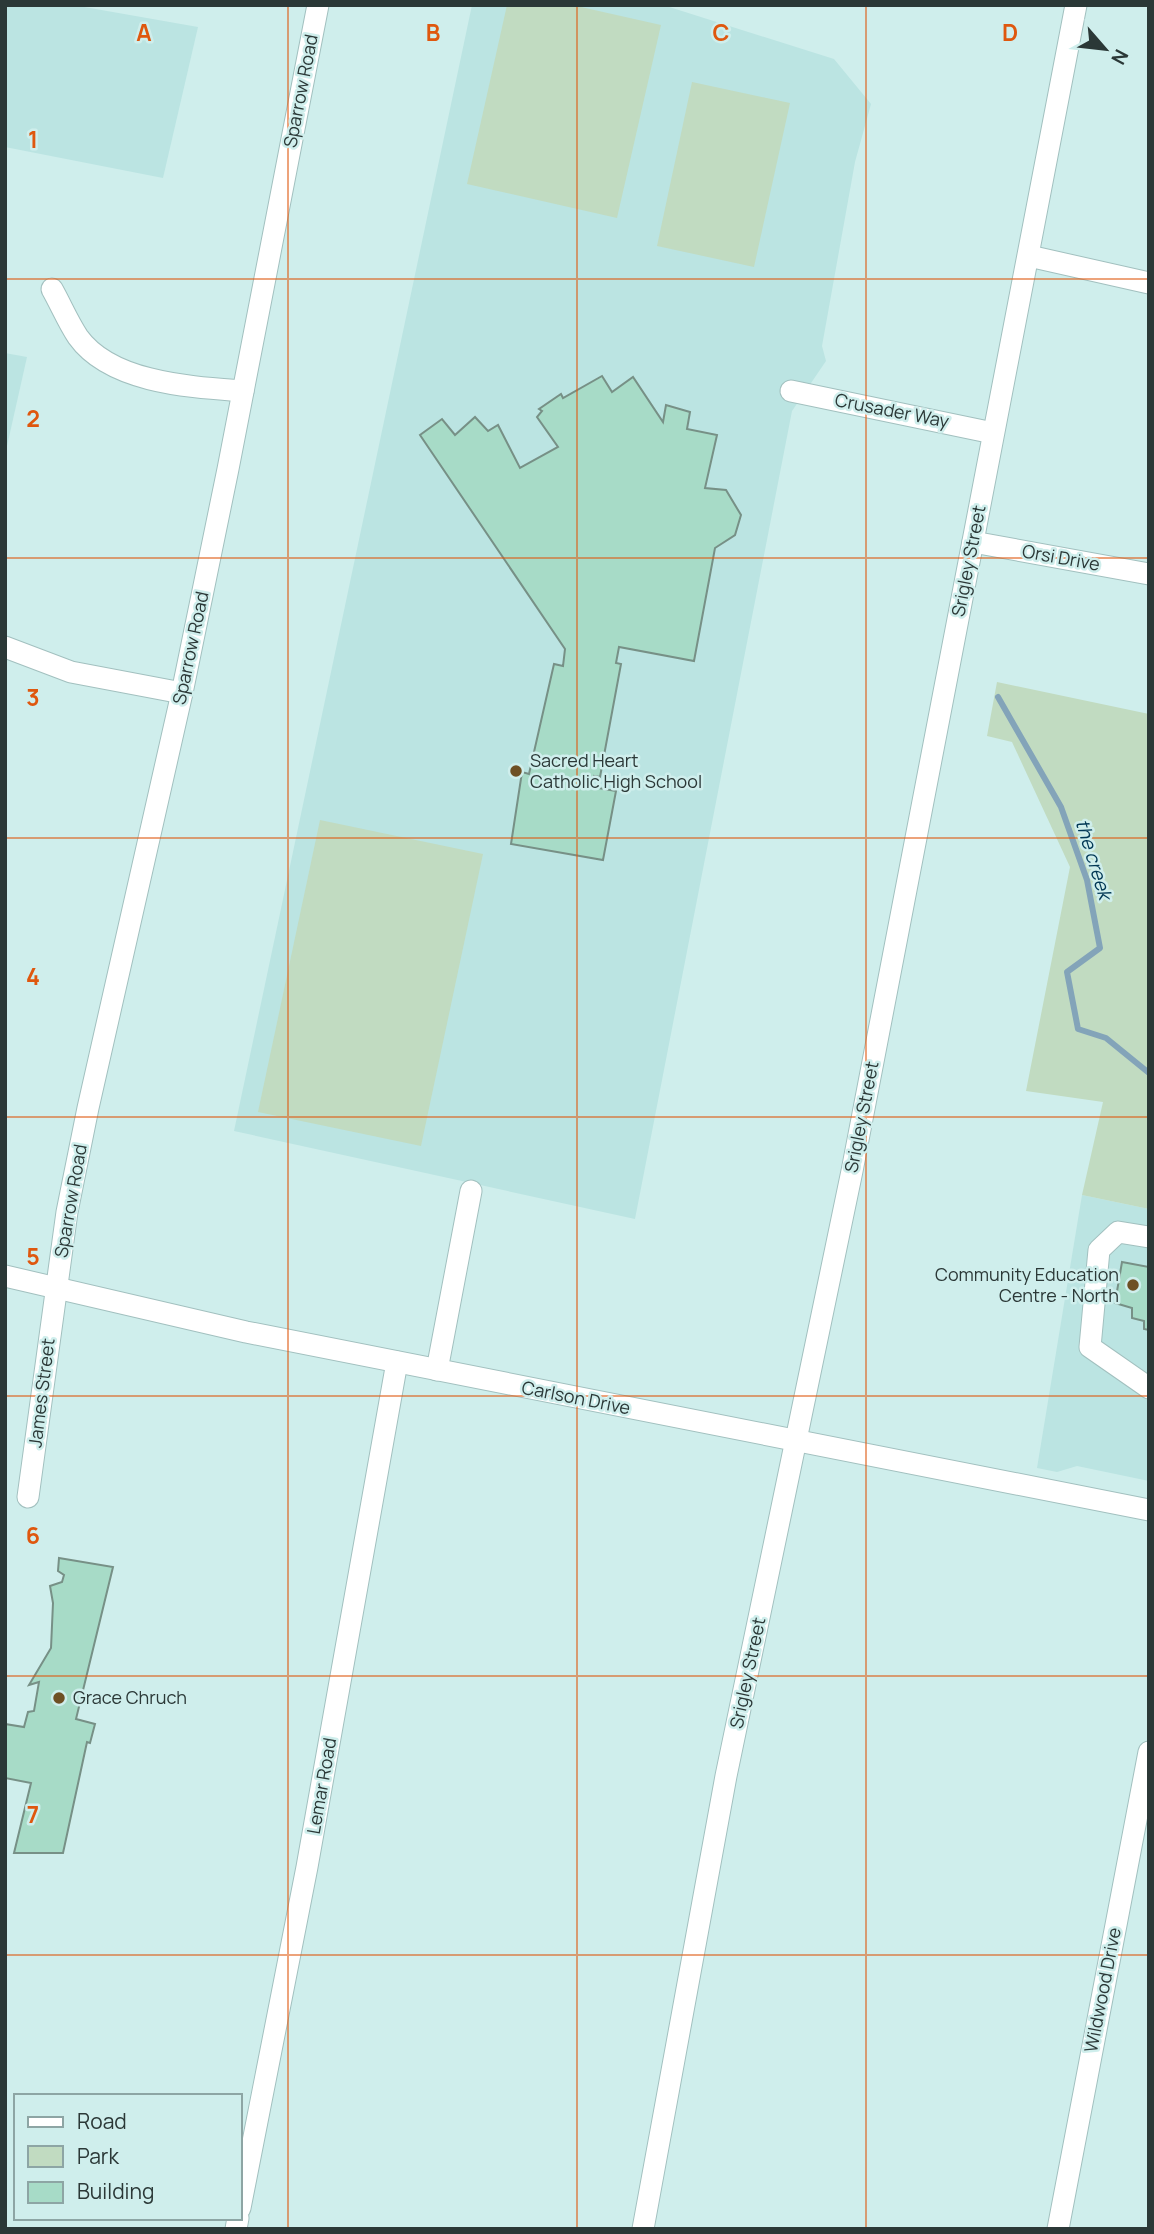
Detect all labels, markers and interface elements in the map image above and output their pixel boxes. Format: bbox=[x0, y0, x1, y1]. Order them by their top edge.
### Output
north arrow bbox=[1070, 14, 1140, 84]
text: A bbox=[136, 16, 152, 48]
text: B bbox=[426, 16, 440, 48]
text: C bbox=[713, 16, 730, 48]
text: D bbox=[1002, 16, 1018, 48]
street label: Sparrow Road bbox=[277, 32, 323, 150]
text: N bbox=[1105, 45, 1135, 69]
text: 1 bbox=[28, 123, 38, 155]
street label: Crusader Way bbox=[833, 387, 952, 433]
text: 2 bbox=[26, 402, 40, 434]
street label: Srigley Street bbox=[945, 503, 991, 619]
street label: Orsi Drive bbox=[1020, 538, 1102, 576]
street label: Sparrow Road bbox=[166, 589, 214, 706]
text: 3 bbox=[26, 681, 40, 713]
place label: Sacred Heart Catholic High School bbox=[530, 748, 702, 793]
marker: Sacred Heart Catholic High School bbox=[508, 763, 524, 779]
water label: the creek bbox=[1069, 816, 1119, 905]
text: 4 bbox=[26, 960, 40, 992]
street label: Srigley Street bbox=[838, 1059, 884, 1175]
street label: Sparrow Road bbox=[48, 1142, 92, 1259]
text: 5 bbox=[26, 1240, 40, 1272]
place label: Community Education Centre - North bbox=[935, 1262, 1119, 1307]
marker: Community Education Centre - North bbox=[1125, 1277, 1141, 1293]
street label: James Street bbox=[22, 1337, 60, 1449]
street label: Carlson Drive bbox=[520, 1375, 632, 1419]
text: 6 bbox=[26, 1519, 40, 1551]
street label: Srigley Street bbox=[724, 1615, 771, 1731]
place label: Grace Chruch bbox=[73, 1685, 187, 1709]
marker: Grace Chruch bbox=[51, 1690, 67, 1706]
street label: Lemar Road bbox=[301, 1736, 341, 1836]
text: 7 bbox=[27, 1798, 39, 1830]
street label: Wildwood Drive bbox=[1078, 1925, 1126, 2054]
legend bbox=[14, 2094, 242, 2220]
text: Road bbox=[77, 2107, 127, 2135]
text: Park bbox=[77, 2142, 119, 2170]
text: Building bbox=[77, 2177, 154, 2205]

